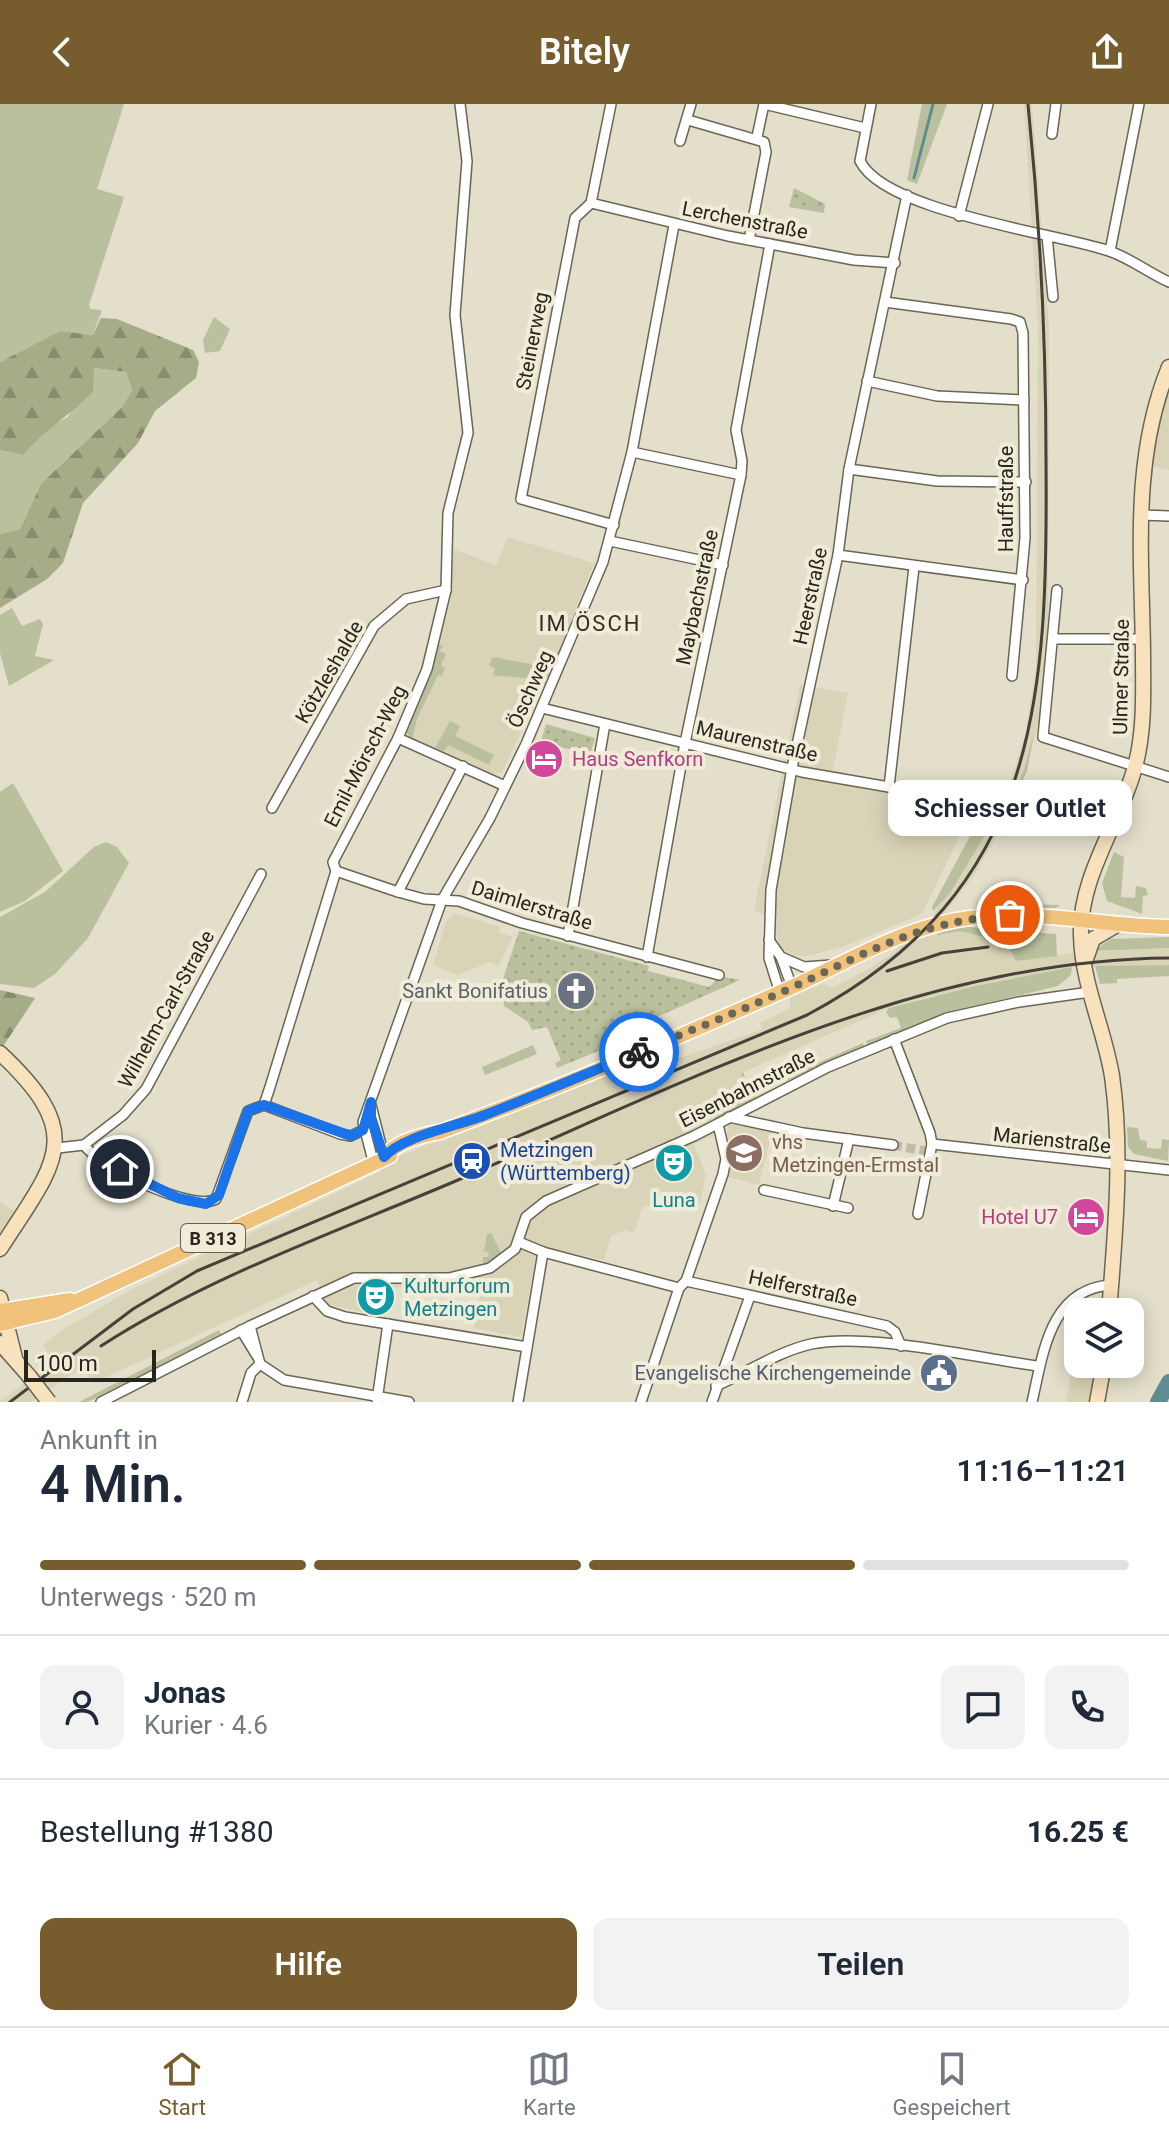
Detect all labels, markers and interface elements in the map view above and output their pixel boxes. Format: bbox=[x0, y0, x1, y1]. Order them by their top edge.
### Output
icon: back bbox=[40, 30, 84, 74]
icon: share bbox=[1085, 30, 1129, 74]
text: Bitely bbox=[539, 31, 630, 73]
street label: Lerchenstraße bbox=[680, 196, 810, 244]
street label: Steinerweg bbox=[511, 290, 553, 392]
street label: Hauffstraße bbox=[994, 446, 1018, 552]
street label: Maybachstraße bbox=[671, 527, 723, 667]
street label: Heerstraße bbox=[788, 545, 832, 647]
district label: IM ÖSCH bbox=[539, 611, 641, 636]
street label: Kötzleshalde bbox=[290, 616, 368, 728]
street label: Ulmer Straße bbox=[1108, 619, 1134, 735]
street label: Öschweg bbox=[502, 646, 558, 732]
street label: Emil-Mörsch-Weg bbox=[319, 681, 411, 831]
street label: Maurenstraße bbox=[694, 715, 820, 767]
hotel icon: Haus Senfkorn bbox=[523, 738, 565, 780]
place label: Haus Senfkorn bbox=[572, 747, 703, 771]
callout: Schiesser Outlet bbox=[888, 779, 1132, 835]
text: Schiesser Outlet bbox=[914, 793, 1106, 823]
street label: Daimlerstraße bbox=[469, 875, 595, 935]
pin bbox=[976, 881, 1044, 949]
icon: bag bbox=[988, 893, 1032, 937]
street label: Wilhelm-Carl-Straße bbox=[113, 926, 219, 1092]
church icon: Sankt Bonifatius bbox=[555, 970, 597, 1012]
place label: Sankt Bonifatius bbox=[402, 979, 548, 1003]
courier bbox=[599, 1012, 679, 1092]
icon: bike bbox=[617, 1030, 661, 1074]
street label: Eisenbahnstraße bbox=[675, 1043, 819, 1133]
street label: Marienstraße bbox=[992, 1122, 1112, 1158]
place label: vhs Metzingen-Ermstal bbox=[772, 1130, 939, 1177]
school or university icon: vhs Metzingen-Ermstal bbox=[723, 1132, 765, 1174]
pin bbox=[86, 1135, 154, 1203]
place label: Metzingen (Württemberg) bbox=[500, 1138, 631, 1185]
station icon: Metzingen (Württemberg) bbox=[451, 1140, 493, 1182]
theatre icon: Luna bbox=[653, 1142, 695, 1184]
icon: home bbox=[98, 1147, 142, 1191]
place label: Luna bbox=[652, 1188, 696, 1212]
hotel icon: Hotel U7 bbox=[1065, 1196, 1107, 1238]
place label: Hotel U7 bbox=[981, 1205, 1058, 1229]
road number: B 313 bbox=[181, 1224, 245, 1252]
street label: Helferstraße bbox=[746, 1265, 860, 1311]
place label: Kulturforum Metzingen bbox=[404, 1274, 510, 1321]
theatre icon: Kulturforum Metzingen bbox=[355, 1276, 397, 1318]
map controls bbox=[1064, 1298, 1144, 1378]
button: layers bbox=[1064, 1298, 1144, 1378]
scale bar bbox=[24, 1346, 156, 1382]
text: 100 m bbox=[36, 1351, 98, 1376]
public building icon: Evangelische Kirchengemeinde bbox=[918, 1352, 960, 1394]
place label: Evangelische Kirchengemeinde bbox=[635, 1361, 911, 1385]
text: Ankunft in bbox=[40, 1425, 158, 1455]
text: 11:16–11:21 bbox=[956, 1453, 1129, 1488]
text: 4 Min. bbox=[40, 1454, 185, 1515]
text: Unterwegs · 520 m bbox=[40, 1582, 257, 1612]
button: person bbox=[40, 1665, 124, 1749]
button: chat bbox=[941, 1665, 1025, 1749]
button: phone bbox=[1045, 1665, 1129, 1749]
text: Jonas bbox=[144, 1675, 226, 1710]
text: Kurier · 4.6 bbox=[144, 1710, 268, 1740]
text: Bestellung #1380 bbox=[40, 1814, 274, 1849]
text: 16.25 € bbox=[1027, 1814, 1129, 1849]
button: Hilfe bbox=[40, 1918, 577, 2010]
button: Teilen bbox=[593, 1918, 1129, 2010]
tab: Start bbox=[159, 2047, 206, 2120]
tab: Karte bbox=[523, 2047, 576, 2120]
tab: Gespeichert bbox=[893, 2047, 1010, 2120]

